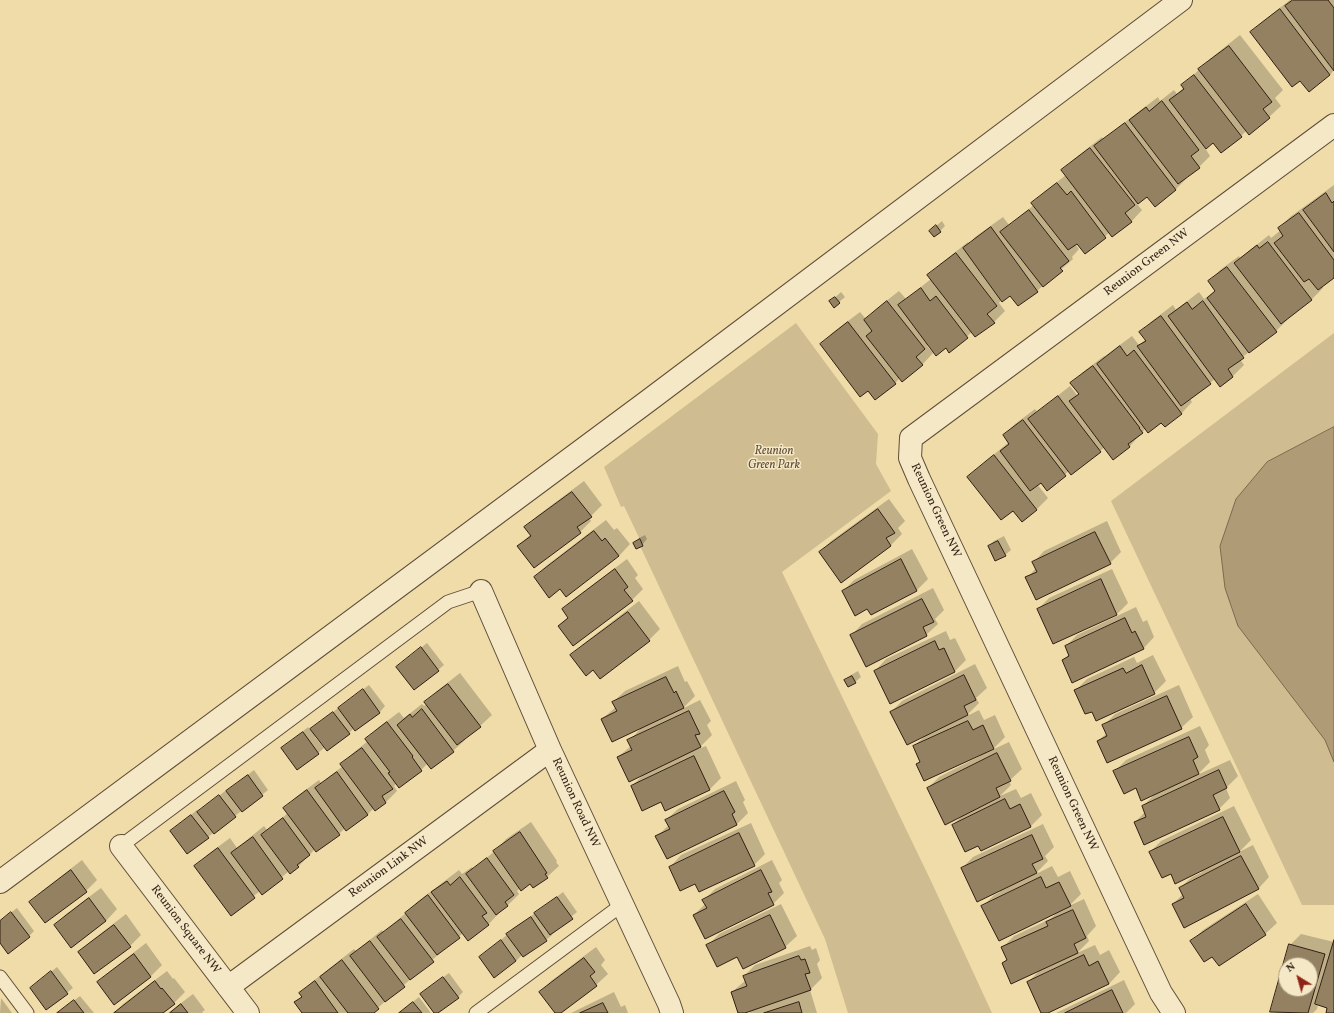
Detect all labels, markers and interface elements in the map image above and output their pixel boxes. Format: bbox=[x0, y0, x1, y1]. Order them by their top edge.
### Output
street label: Reunion Green NW bbox=[1102, 226, 1192, 300]
park label: Reunion Green Park bbox=[748, 445, 800, 473]
street label: Reunion Green NW bbox=[907, 461, 963, 561]
street label: Reunion Green NW bbox=[1044, 754, 1100, 854]
street label: Reunion Road NW bbox=[548, 756, 602, 850]
street label: Reunion Link NW bbox=[347, 834, 431, 902]
street label: Reunion Square NW bbox=[147, 883, 223, 977]
north arrow bbox=[1278, 957, 1318, 997]
text: N bbox=[1283, 959, 1299, 976]

